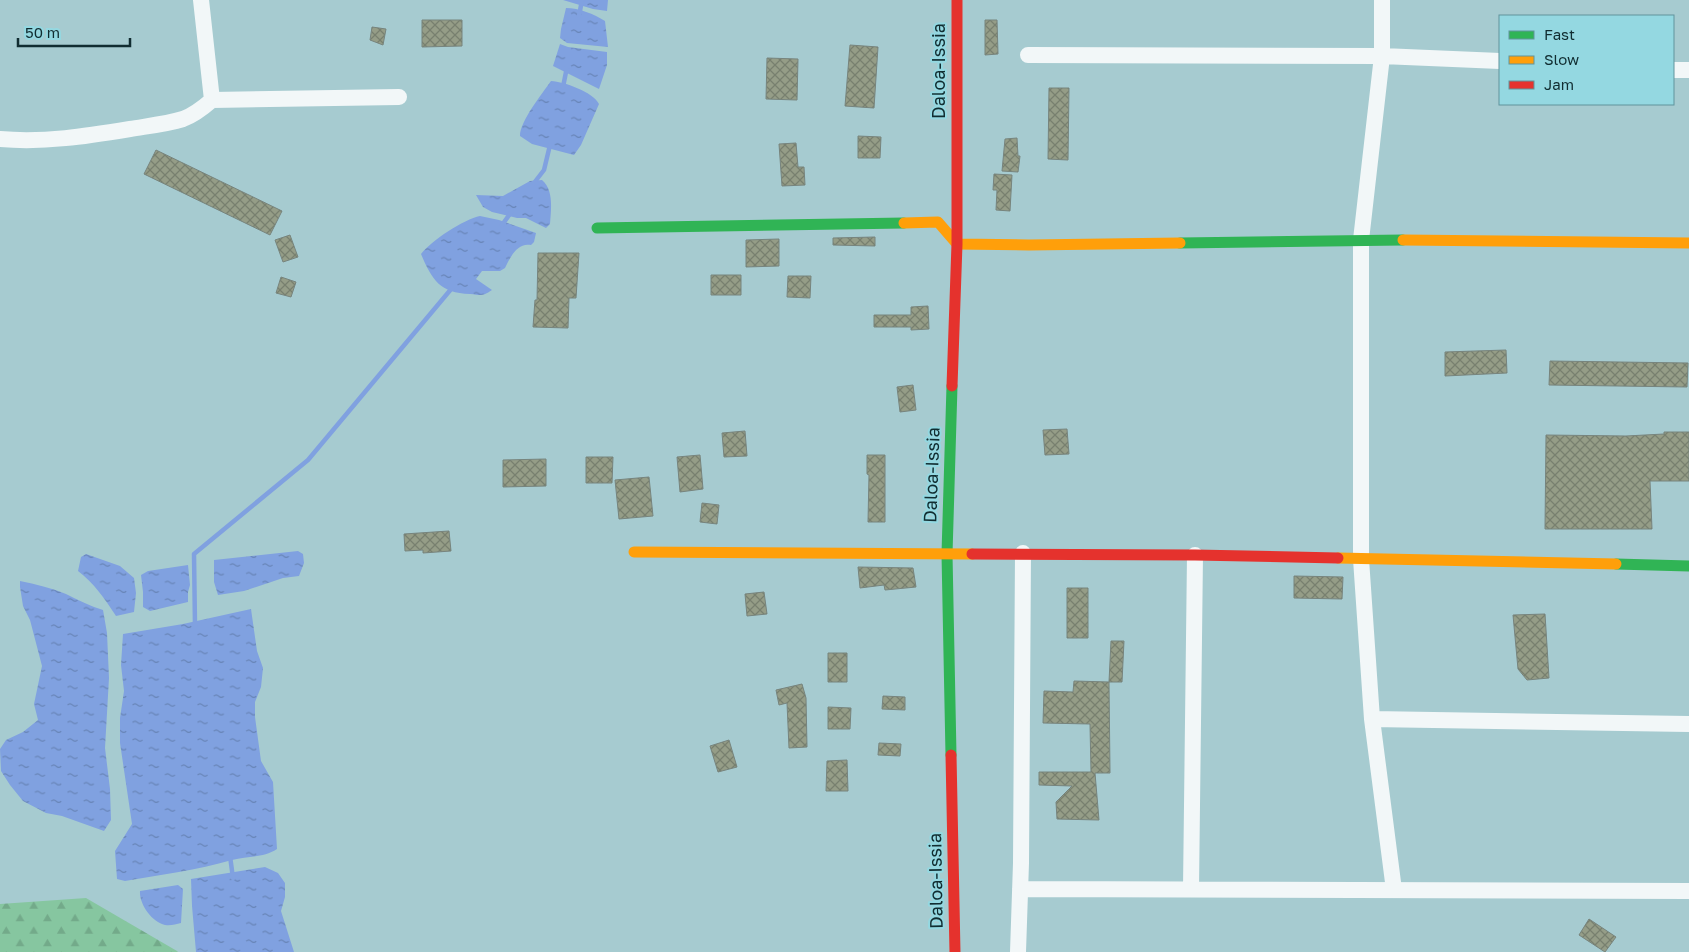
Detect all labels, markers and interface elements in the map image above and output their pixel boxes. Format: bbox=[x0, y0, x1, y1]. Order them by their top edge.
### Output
scale bar bbox=[18, 15, 130, 47]
legend bbox=[1499, 15, 1674, 105]
text: 50 m bbox=[25, 23, 60, 41]
street label: Daloa-Issia bbox=[927, 23, 949, 119]
text: Fast bbox=[1544, 25, 1575, 43]
text: Slow bbox=[1544, 50, 1579, 68]
text: Jam bbox=[1544, 75, 1574, 93]
street label: Daloa-Issia bbox=[918, 427, 944, 523]
street label: Daloa-Issia bbox=[923, 833, 947, 929]

